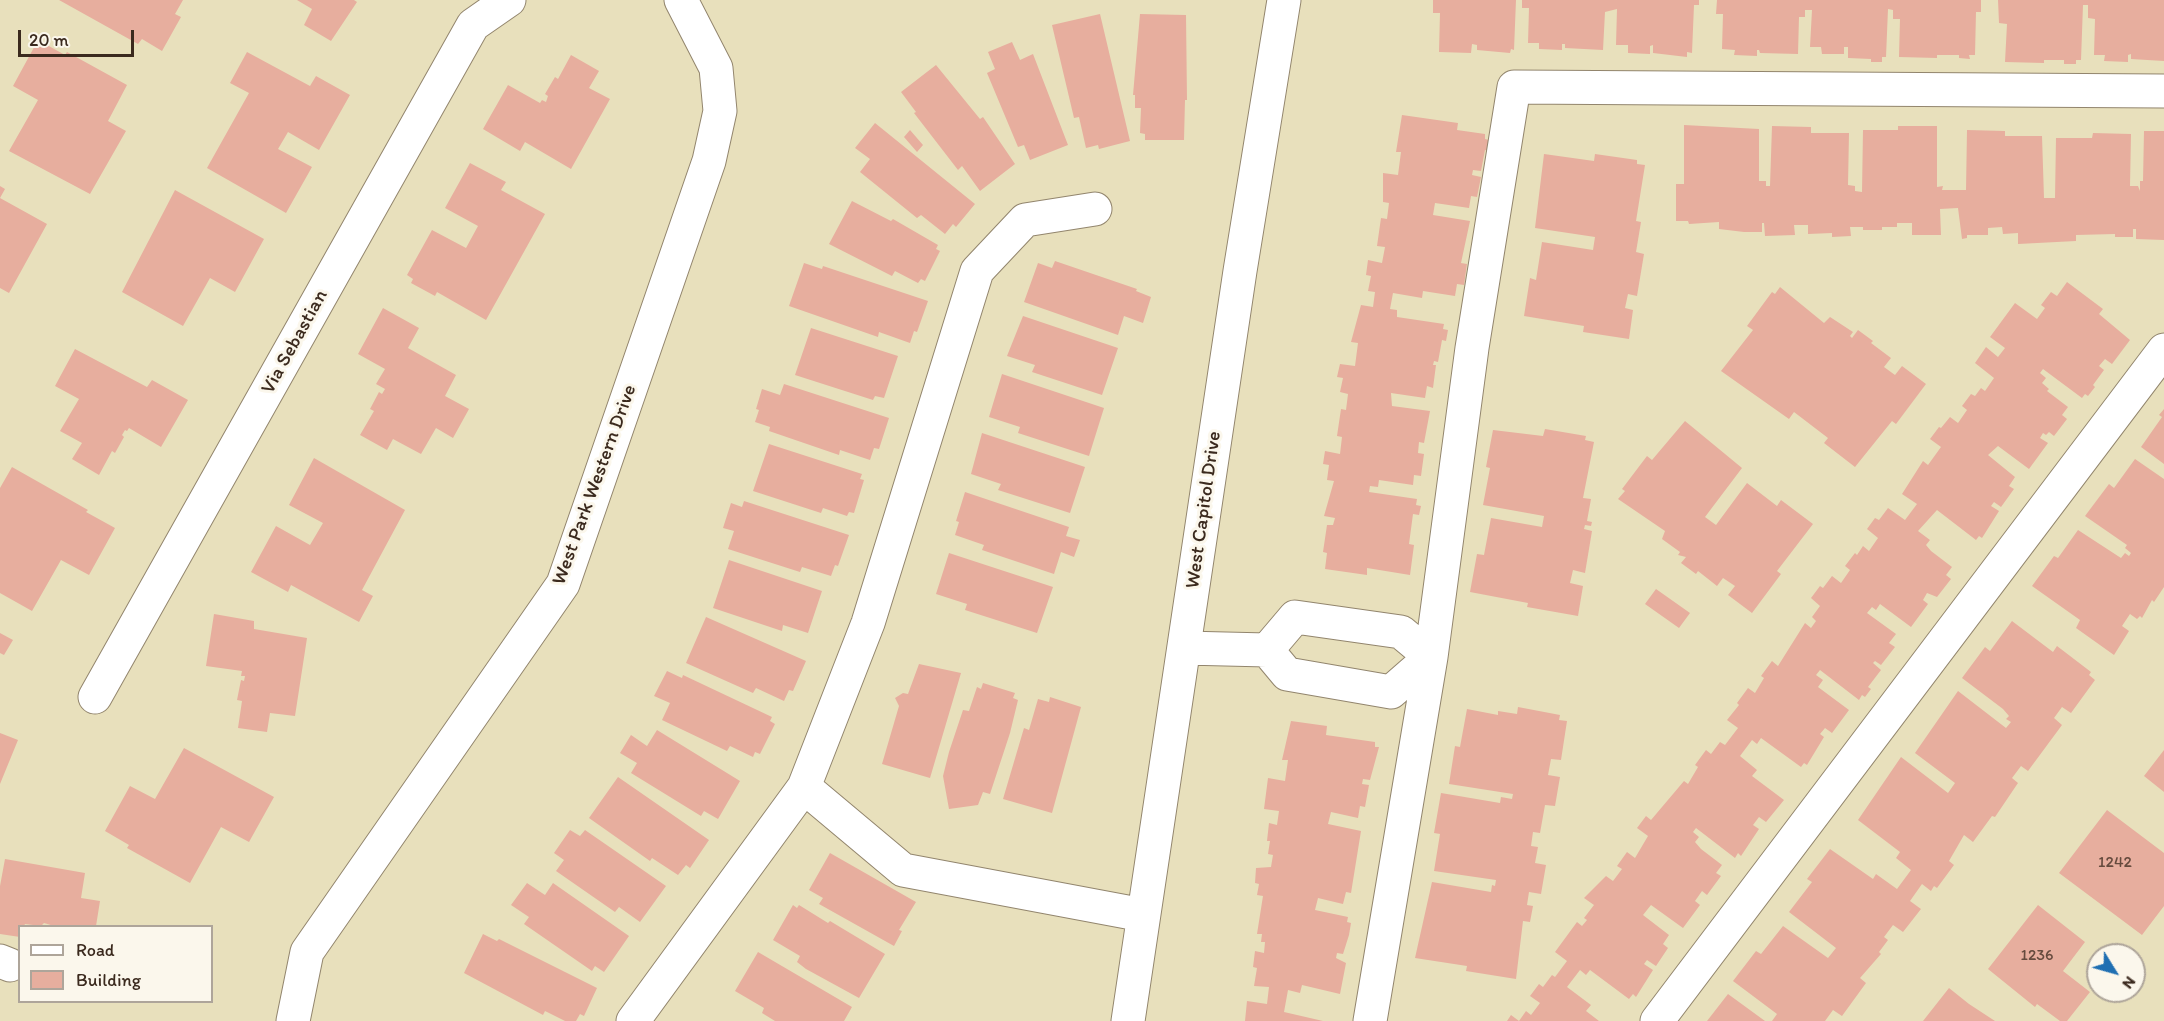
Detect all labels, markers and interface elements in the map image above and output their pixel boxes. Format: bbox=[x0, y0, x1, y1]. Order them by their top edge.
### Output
scale bar bbox=[21, 18, 136, 56]
text: 20 m bbox=[29, 29, 69, 51]
street label: Via Sebastian bbox=[257, 286, 333, 398]
street label: West Park Western Drive bbox=[548, 382, 642, 588]
street label: West Capitol Drive bbox=[1181, 430, 1227, 590]
house number: 1242 bbox=[2098, 853, 2132, 873]
legend bbox=[18, 925, 213, 1003]
text: Road bbox=[76, 939, 115, 961]
north arrow bbox=[2086, 943, 2146, 1003]
house number: 1236 bbox=[2020, 946, 2054, 966]
text: Building bbox=[76, 969, 141, 991]
text: N bbox=[2118, 973, 2140, 993]

